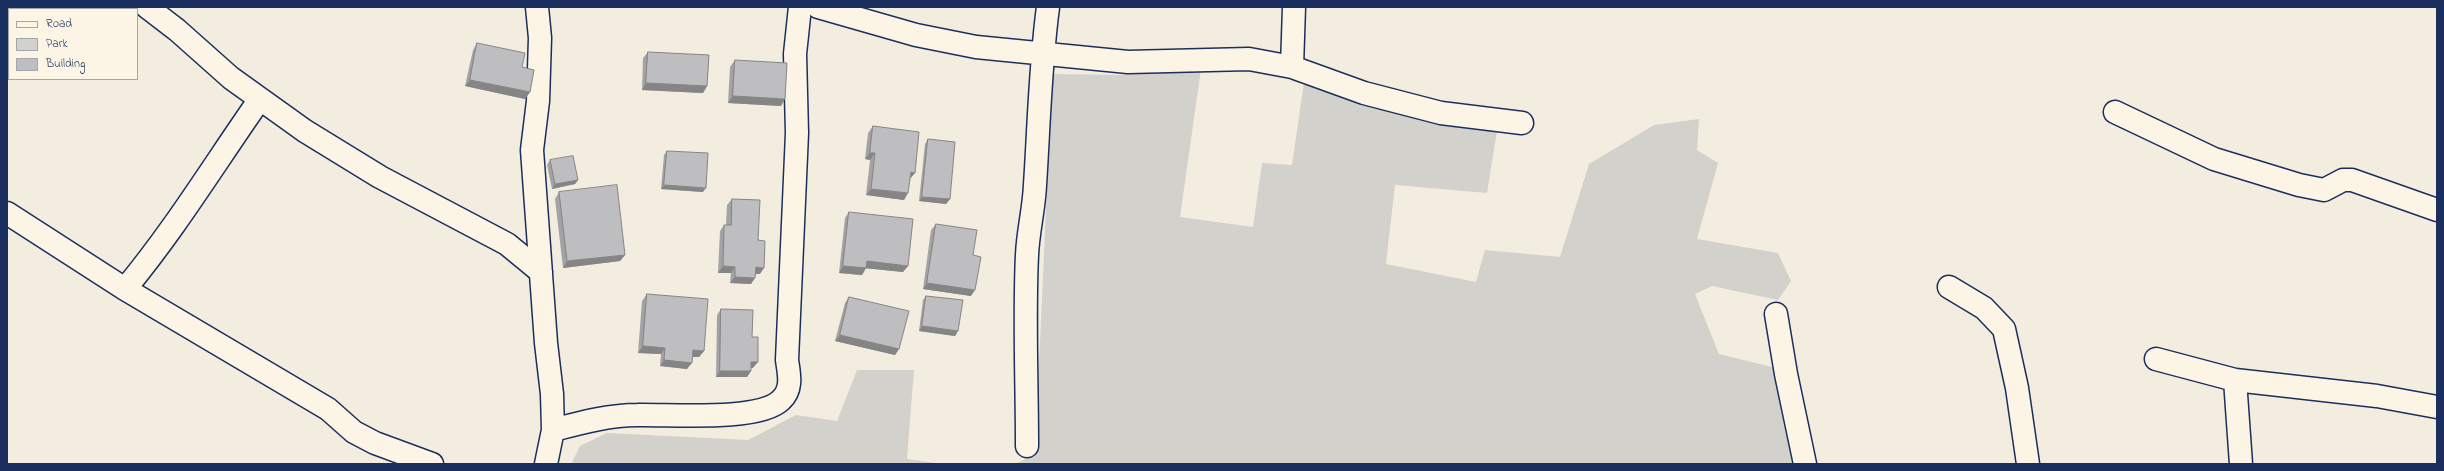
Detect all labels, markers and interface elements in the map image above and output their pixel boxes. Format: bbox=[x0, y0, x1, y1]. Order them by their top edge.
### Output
legend bbox=[8, 8, 138, 80]
text: Road bbox=[46, 15, 72, 33]
text: Park bbox=[46, 35, 68, 53]
text: Building bbox=[46, 55, 85, 73]

